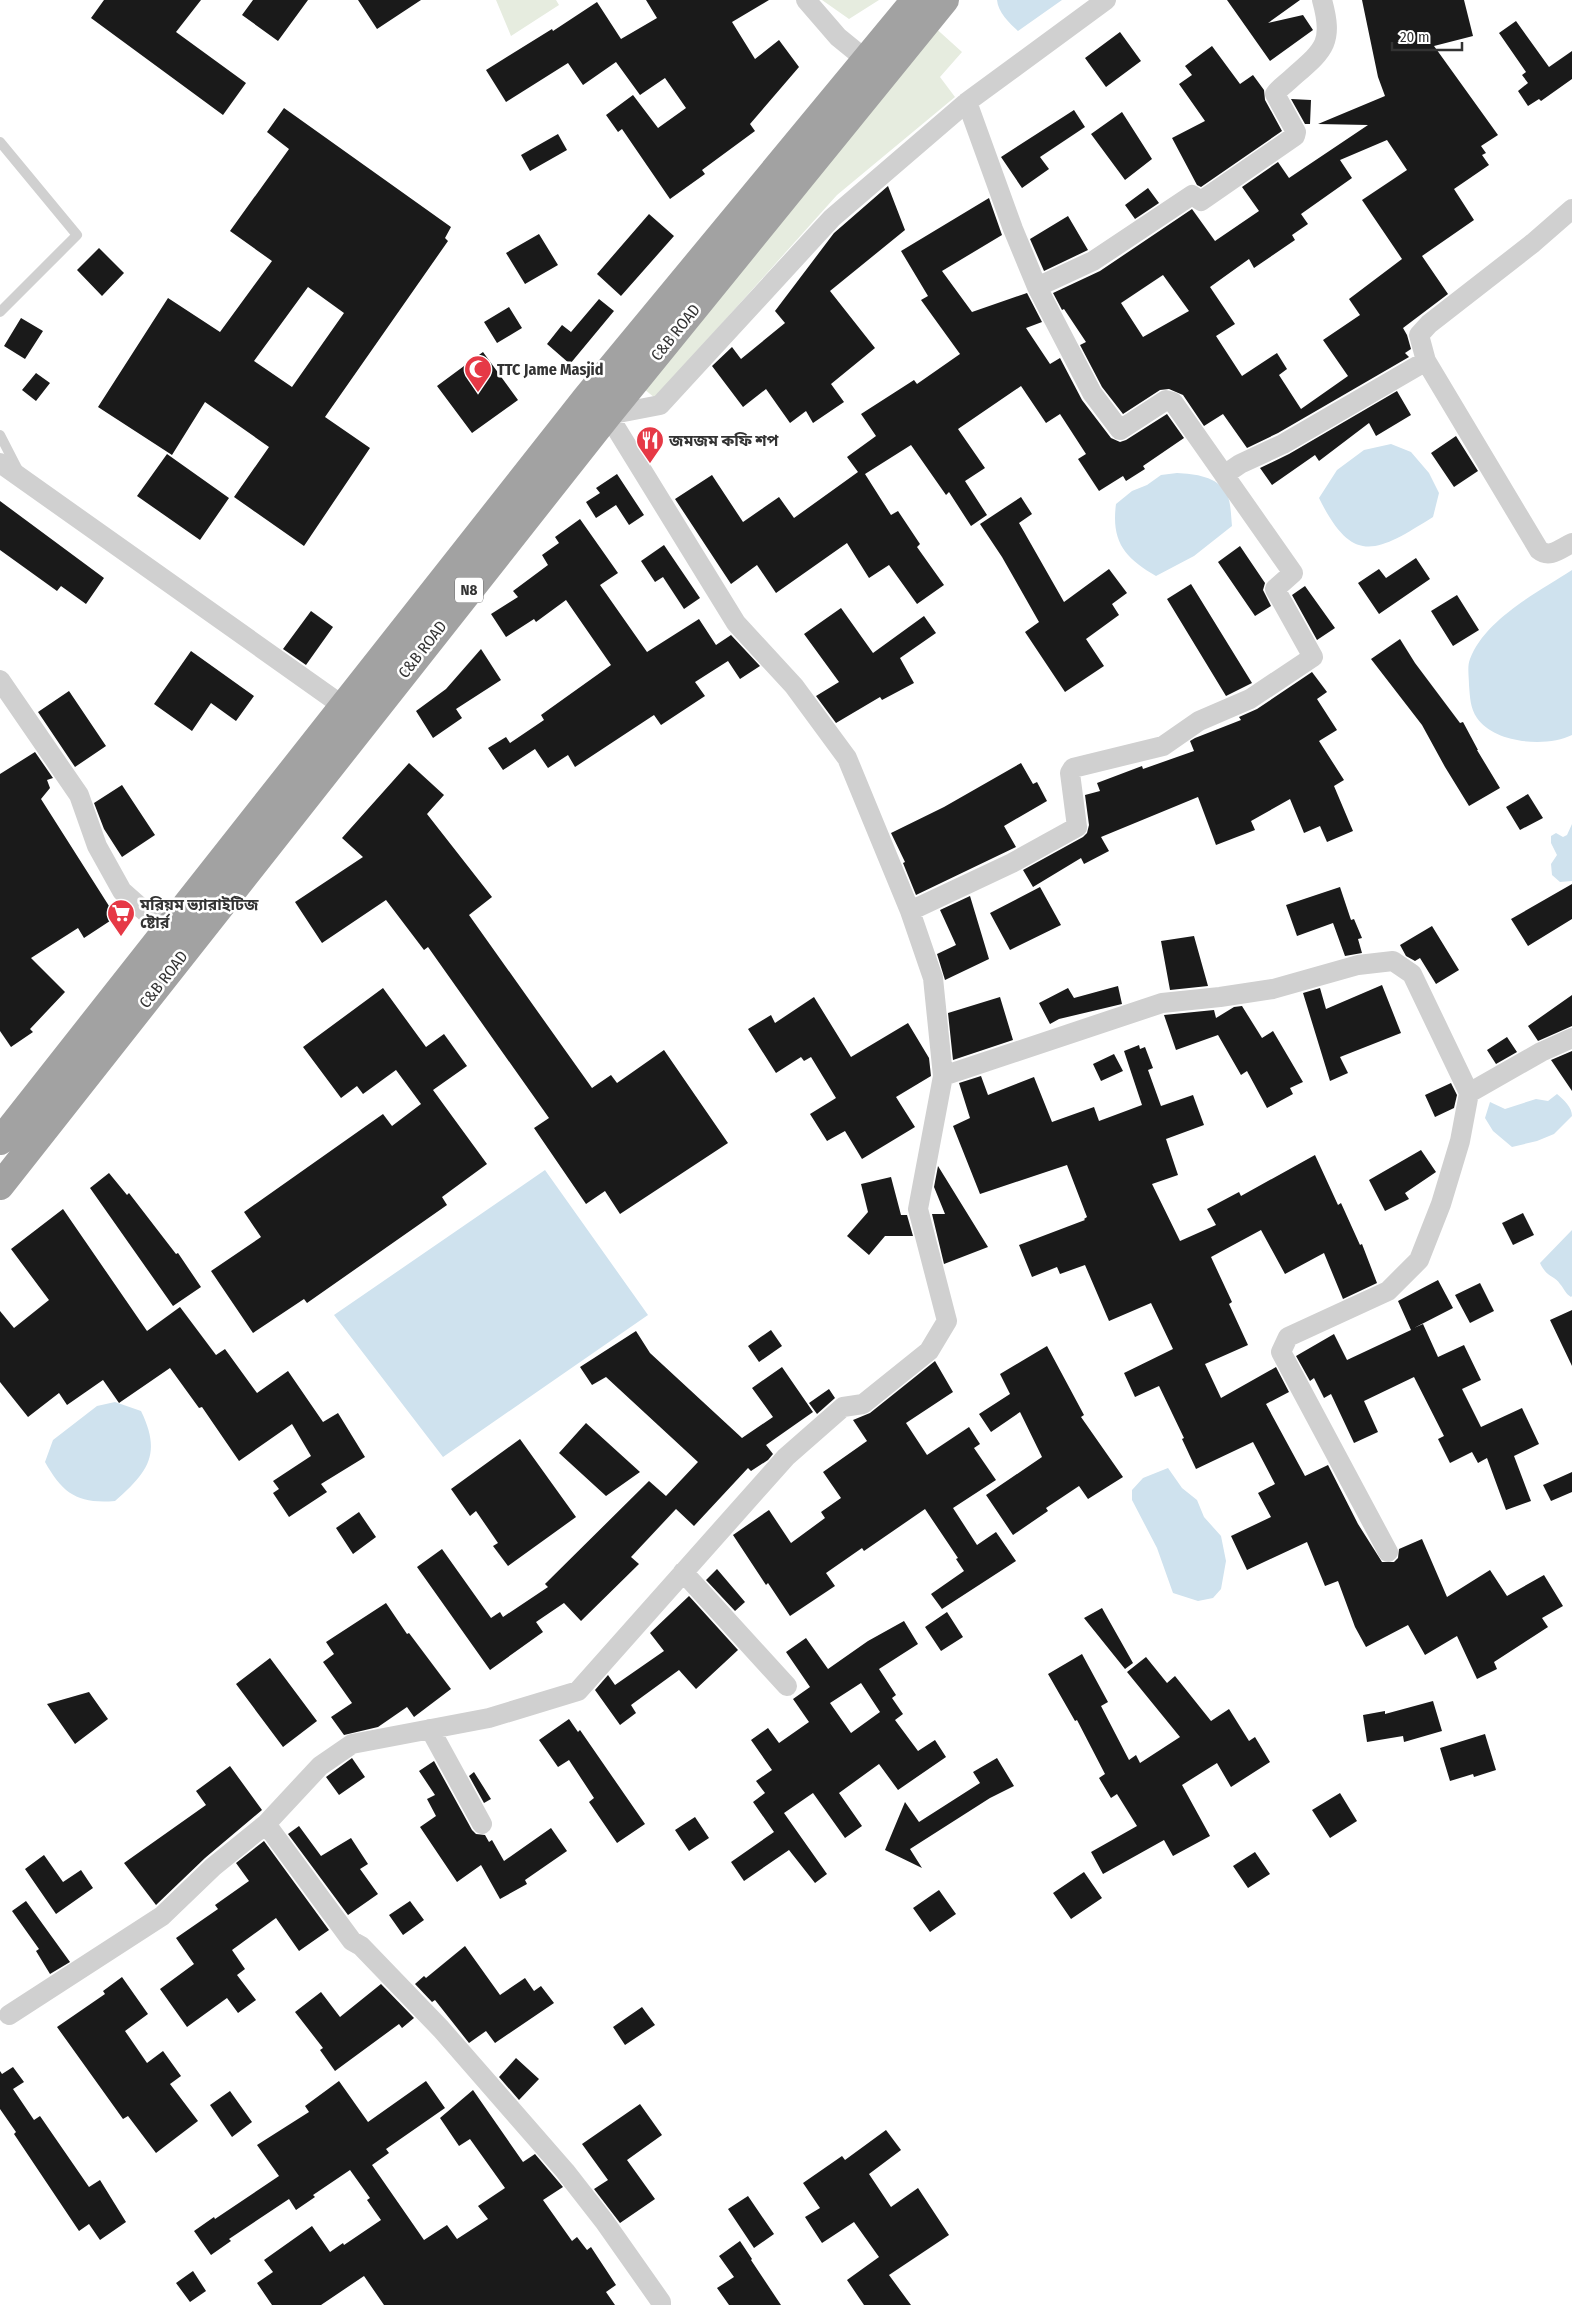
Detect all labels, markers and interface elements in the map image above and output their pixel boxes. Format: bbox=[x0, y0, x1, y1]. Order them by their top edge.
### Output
scale bar bbox=[1392, 20, 1462, 52]
text: 20 m bbox=[1400, 28, 1430, 46]
street label: C&B ROAD bbox=[647, 300, 704, 364]
mosque icon: TTC Jame Masjid bbox=[463, 354, 493, 393]
place label: TTC Jame Masjid bbox=[497, 360, 603, 379]
restaurant icon: জমজম কফি শপ bbox=[635, 425, 665, 464]
place label: জমজম কফি শপ bbox=[668, 431, 779, 450]
road number: N8 bbox=[455, 578, 483, 602]
street label: C&B ROAD bbox=[394, 617, 451, 682]
place label: মরিয়ম ভ্যারাইটিজ ষ্টোর্র bbox=[139, 895, 259, 932]
supermarket icon: মরিয়ম ভ্যারাইটিজ ষ্টোর্র bbox=[106, 898, 136, 937]
street label: C&B ROAD bbox=[135, 947, 192, 1012]

